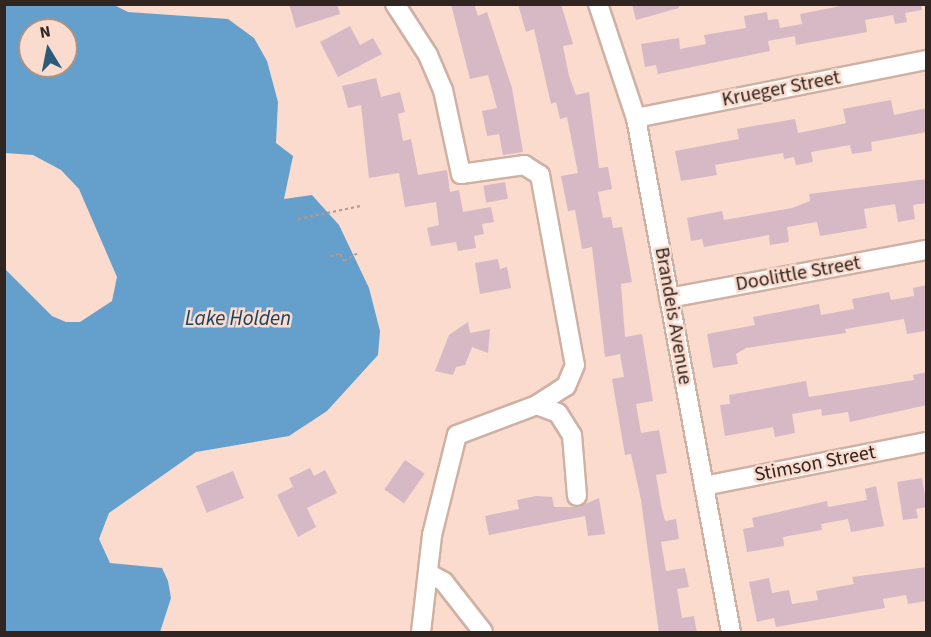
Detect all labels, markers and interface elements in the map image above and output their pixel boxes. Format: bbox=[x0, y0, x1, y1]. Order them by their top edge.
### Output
north arrow bbox=[18, 18, 78, 78]
text: N bbox=[38, 20, 52, 44]
street label: Krueger Street bbox=[720, 66, 842, 112]
street label: Brandeis Avenue bbox=[649, 245, 697, 387]
street label: Doolittle Street bbox=[734, 251, 862, 297]
water label: Lake Holden bbox=[185, 305, 291, 331]
street label: Stimson Street bbox=[752, 441, 878, 487]

